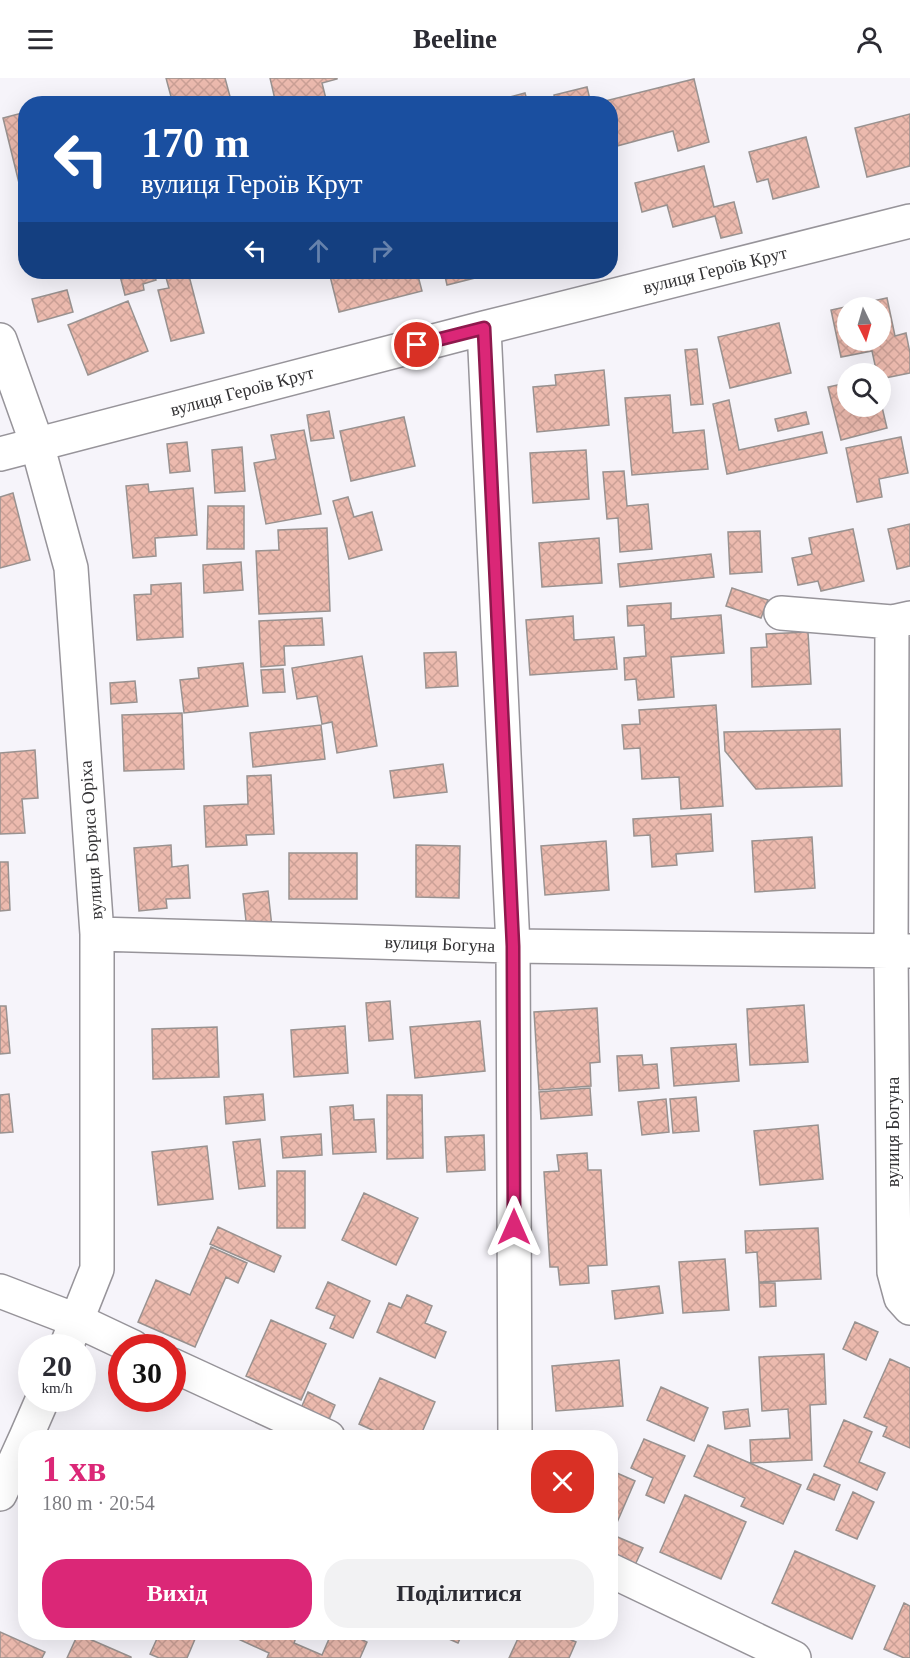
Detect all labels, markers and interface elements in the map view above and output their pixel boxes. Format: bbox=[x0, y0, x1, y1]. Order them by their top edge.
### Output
icon: menu bbox=[24, 23, 57, 56]
icon: person bbox=[853, 23, 886, 56]
text: Beeline bbox=[413, 24, 497, 54]
icon: left bbox=[42, 120, 120, 198]
text: 170 m bbox=[141, 120, 250, 166]
text: вулиця Героїв Крут bbox=[141, 169, 363, 199]
icon: left bbox=[239, 234, 272, 267]
icon: ahead bbox=[302, 234, 335, 267]
icon: right bbox=[365, 234, 398, 267]
street label: вулиця Героїв Крут bbox=[641, 242, 789, 298]
north arrow bbox=[837, 297, 891, 351]
map controls bbox=[837, 297, 891, 417]
pin bbox=[391, 319, 442, 370]
icon: arrive bbox=[400, 328, 433, 361]
street label: вулиця Героїв Крут bbox=[168, 362, 316, 420]
button: search bbox=[837, 363, 891, 417]
street label: вулиця Бориса Оріха bbox=[75, 760, 107, 920]
street label: вулиця Богуна bbox=[384, 932, 496, 956]
street label: вулиця Богуна bbox=[883, 1077, 903, 1187]
position arrow bbox=[482, 1195, 546, 1259]
speed limit sign: 30 bbox=[108, 1334, 186, 1412]
text: 20 bbox=[42, 1349, 72, 1382]
text: km/h bbox=[42, 1380, 72, 1396]
text: 1 хв bbox=[42, 1449, 106, 1489]
button: close bbox=[531, 1450, 594, 1513]
text: 180 m · 20:54 bbox=[42, 1492, 155, 1514]
button: Вихід bbox=[42, 1559, 312, 1628]
button: Поділитися bbox=[324, 1559, 594, 1628]

